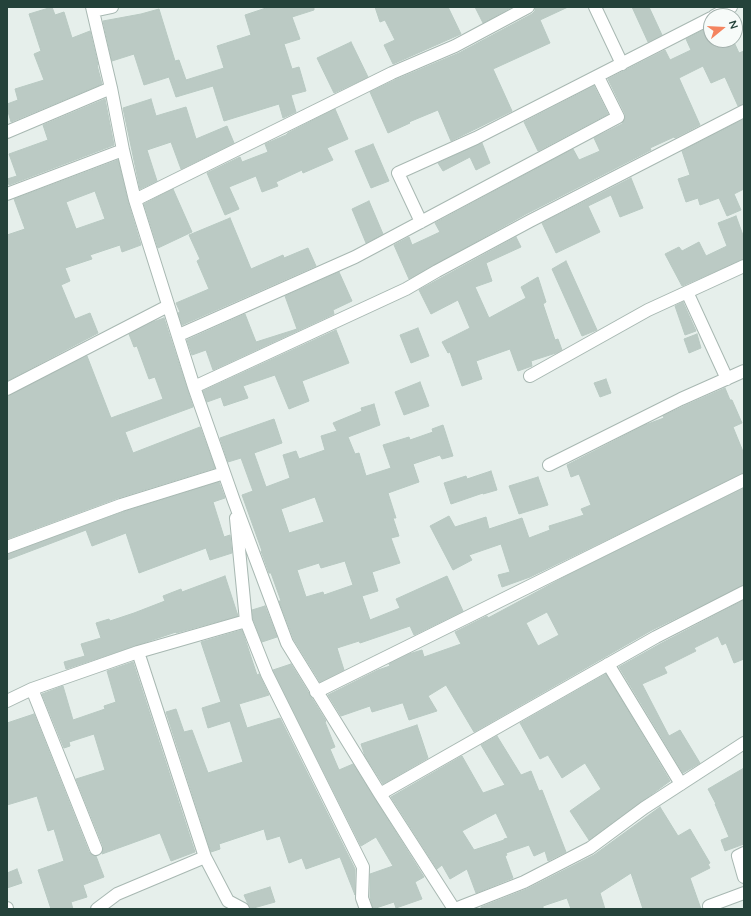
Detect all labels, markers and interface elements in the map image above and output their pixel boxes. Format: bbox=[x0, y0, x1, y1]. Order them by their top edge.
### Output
north arrow bbox=[703, 8, 743, 48]
text: N bbox=[726, 19, 741, 31]

